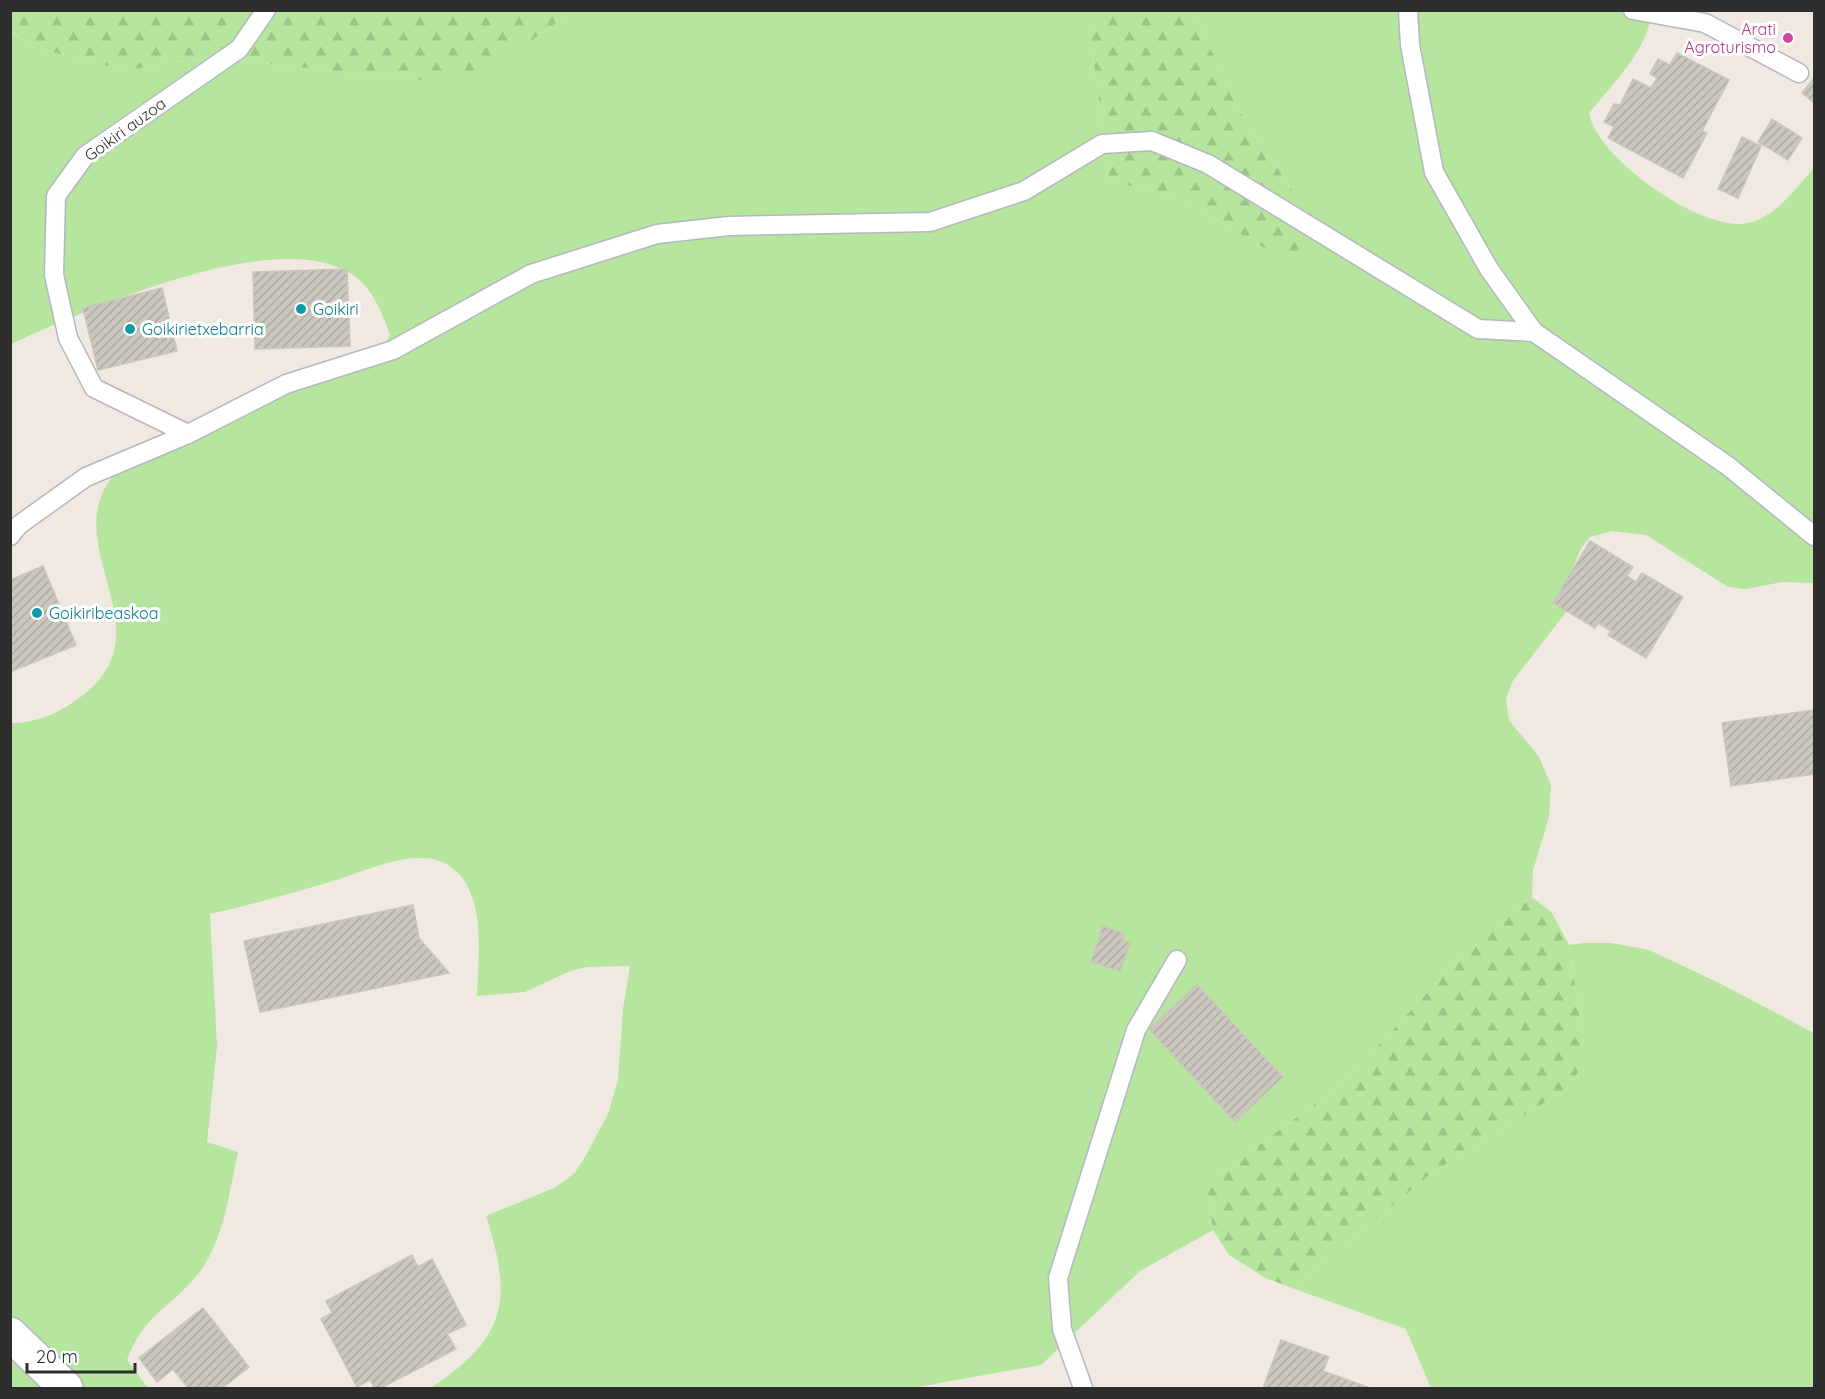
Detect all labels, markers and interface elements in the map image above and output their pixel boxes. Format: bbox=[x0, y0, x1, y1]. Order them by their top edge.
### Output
place label: Arati Agroturismo bbox=[1684, 19, 1776, 57]
marker: Arati Agroturismo bbox=[1781, 31, 1795, 45]
street label: Goikiri auzoa bbox=[80, 93, 170, 165]
place label: Goikiri bbox=[313, 299, 359, 319]
marker: Goikiri bbox=[294, 302, 308, 316]
place label: Goikirietxebarria bbox=[142, 319, 264, 339]
marker: Goikirietxebarria bbox=[123, 322, 137, 336]
place label: Goikiribeaskoa bbox=[49, 603, 158, 623]
marker: Goikiribeaskoa bbox=[30, 606, 44, 620]
scale bar bbox=[27, 1336, 135, 1374]
text: 20 m bbox=[36, 1345, 78, 1368]

